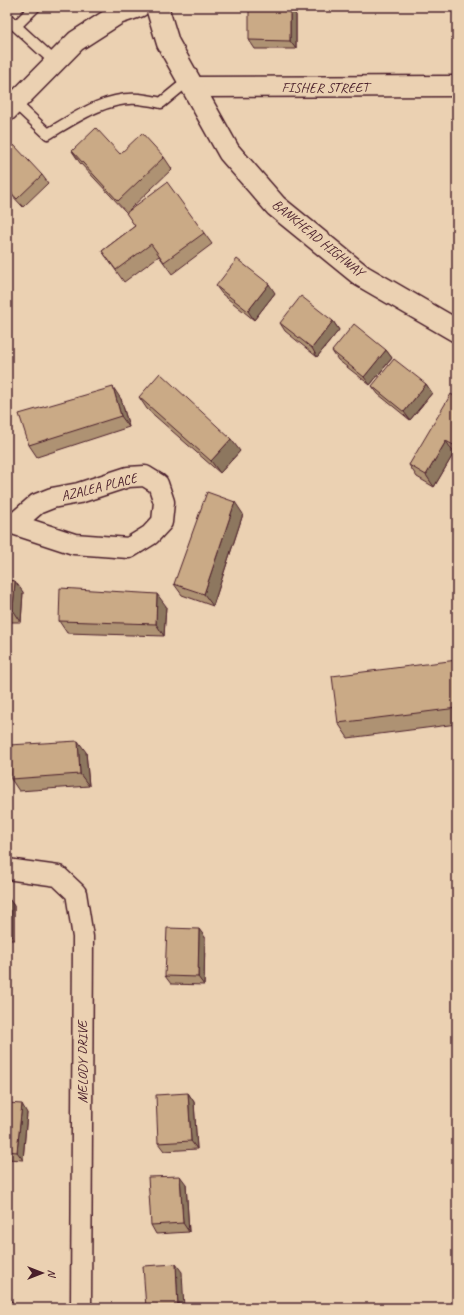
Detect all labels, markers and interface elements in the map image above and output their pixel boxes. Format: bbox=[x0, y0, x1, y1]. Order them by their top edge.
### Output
street label: FISHER STREET bbox=[282, 79, 372, 96]
street label: BANKHEAD HIGHWAY bbox=[269, 196, 370, 282]
street label: AZALEA PLACE bbox=[59, 469, 141, 505]
street label: MELODY DRIVE bbox=[74, 1019, 91, 1103]
north arrow bbox=[22, 1253, 62, 1293]
text: N bbox=[45, 1270, 59, 1279]

